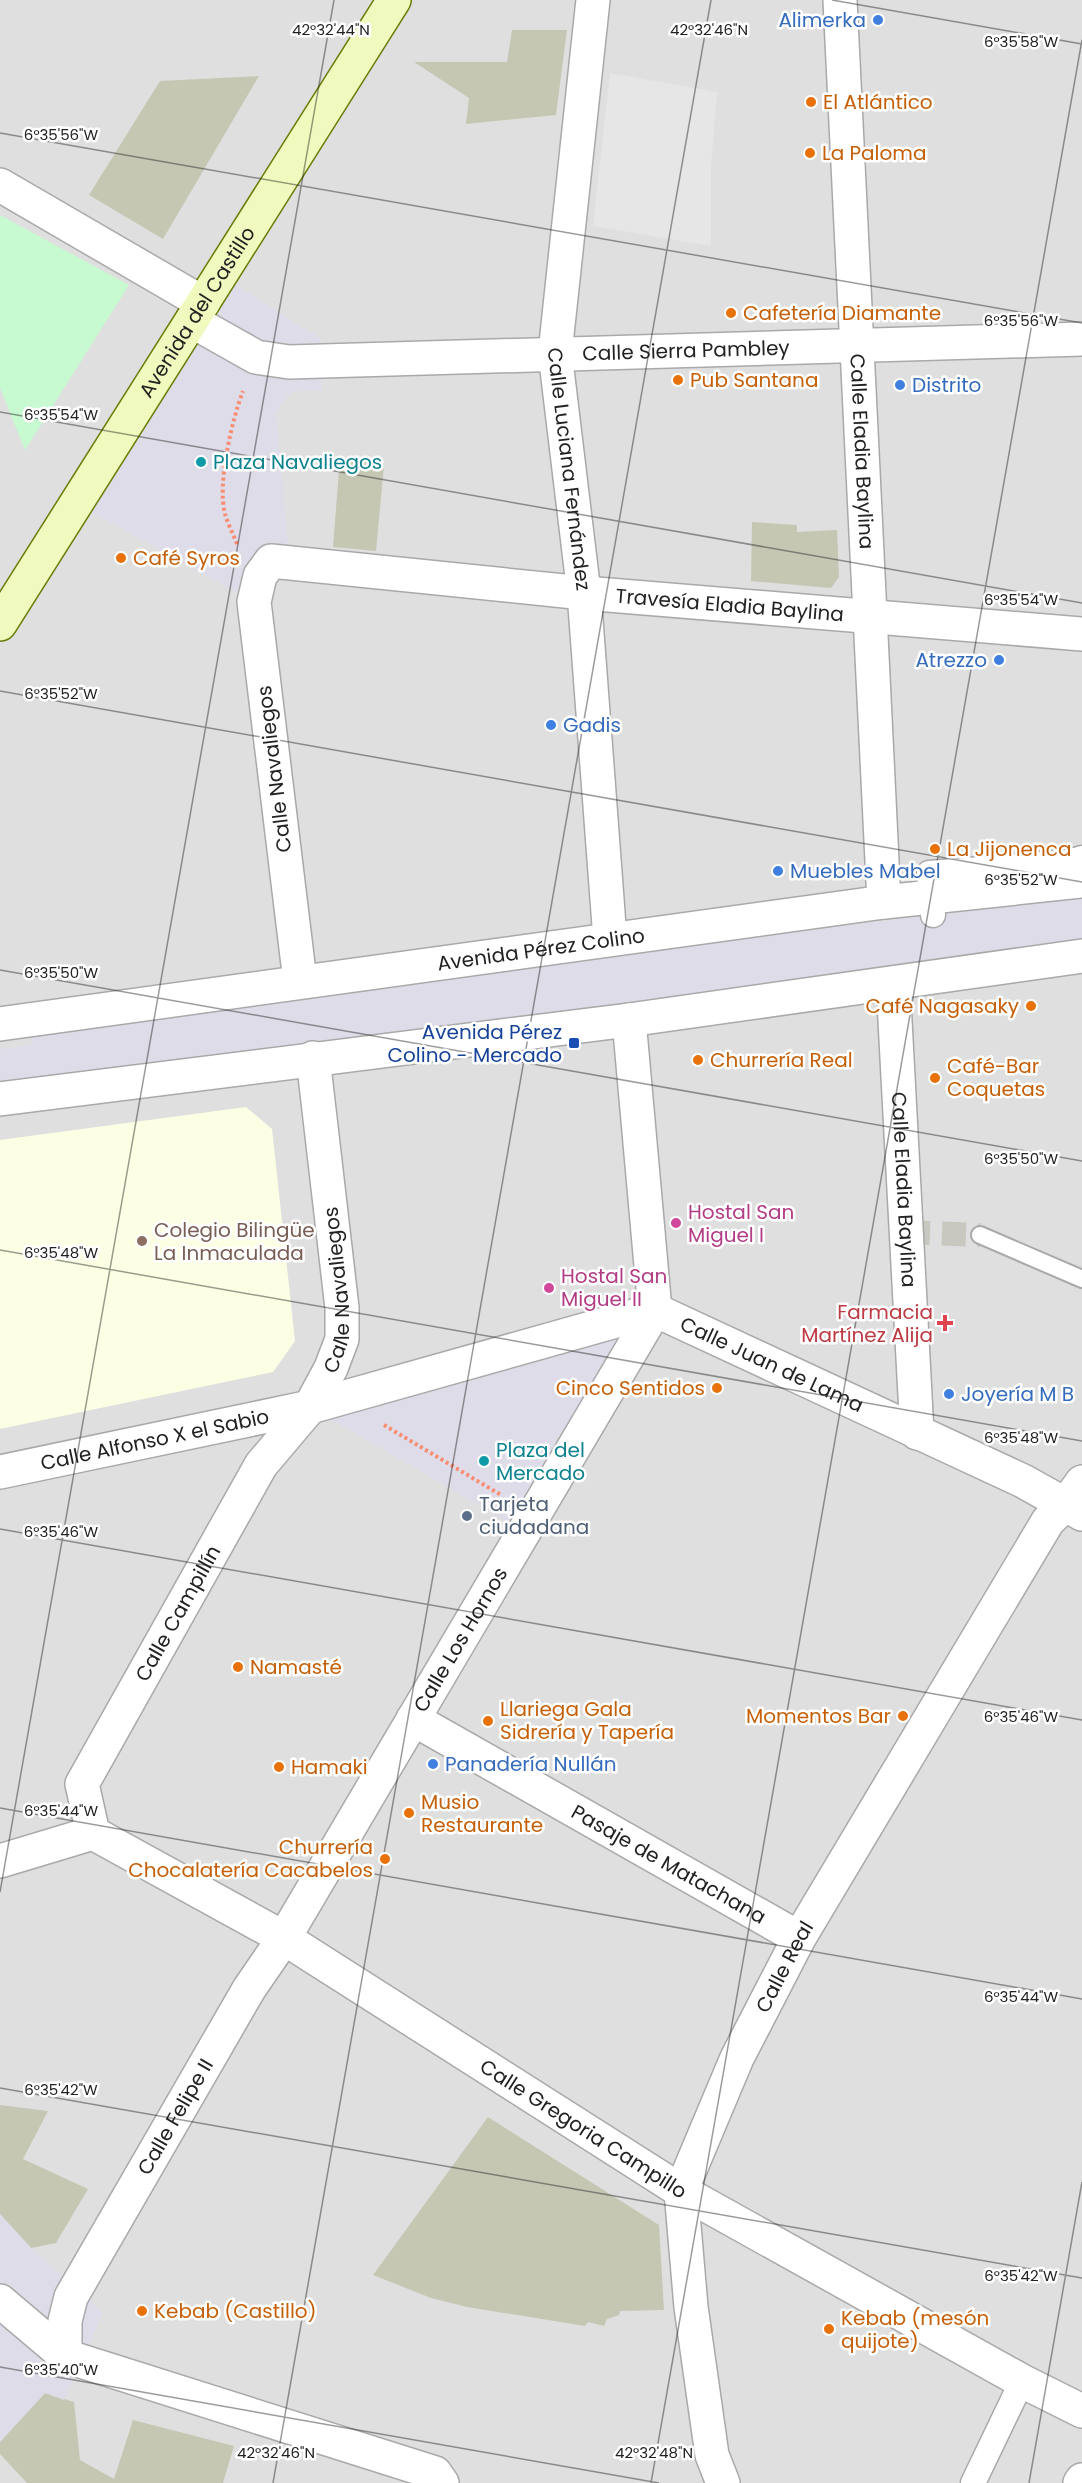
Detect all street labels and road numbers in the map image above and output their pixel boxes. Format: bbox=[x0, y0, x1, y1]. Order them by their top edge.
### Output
street label: Avenida del Castillo bbox=[132, 221, 262, 403]
street label: Calle Sierra Pambley bbox=[582, 333, 790, 367]
street label: Calle Luciana Fernández bbox=[540, 346, 598, 592]
street label: Calle Eladia Baylina bbox=[843, 353, 881, 550]
street label: Travesía Eladia Baylina bbox=[615, 582, 845, 628]
street label: Calle Navaliegos bbox=[250, 684, 298, 854]
street label: Avenida Pérez Colino bbox=[435, 921, 646, 978]
street label: Calle Eladia Baylina bbox=[885, 1091, 923, 1288]
street label: Calle Navaliegos bbox=[316, 1205, 356, 1377]
street label: Calle Juan de Lama bbox=[676, 1310, 868, 1419]
street label: Calle Alfonso X el Sabio bbox=[38, 1402, 271, 1477]
street label: Calle Campillín bbox=[128, 1540, 227, 1686]
street label: Calle Los Hornos bbox=[407, 1562, 514, 1717]
street label: Pasaje de Matachana bbox=[566, 1798, 771, 1930]
street label: Calle Real bbox=[749, 1916, 820, 2017]
street label: Calle Gregoria Campillo bbox=[475, 2052, 692, 2205]
street label: Calle Felipe II bbox=[131, 2053, 220, 2180]

